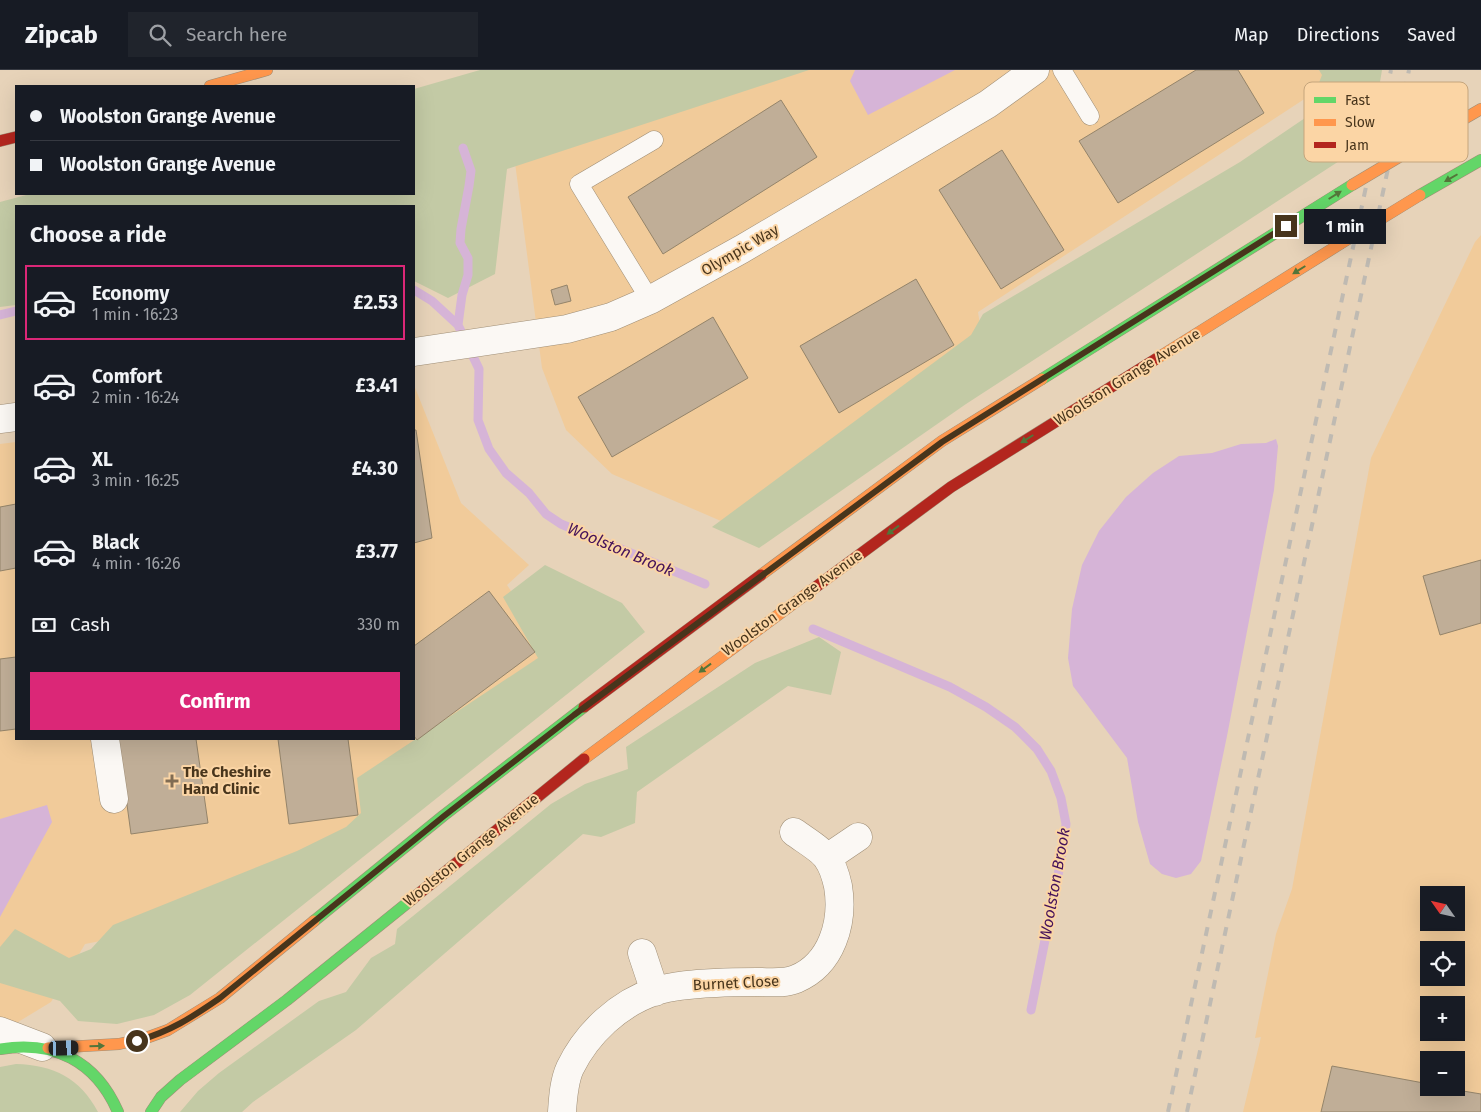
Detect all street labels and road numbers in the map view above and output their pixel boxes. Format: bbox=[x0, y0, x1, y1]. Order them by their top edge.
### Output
street label: Olympic Way bbox=[698, 220, 782, 279]
street label: Woolston Grange Avenue bbox=[1051, 325, 1203, 429]
street label: Woolston Grange Avenue bbox=[718, 546, 866, 660]
street label: Woolston Grange Avenue bbox=[400, 790, 542, 910]
street label: Burnet Close bbox=[692, 972, 780, 994]

